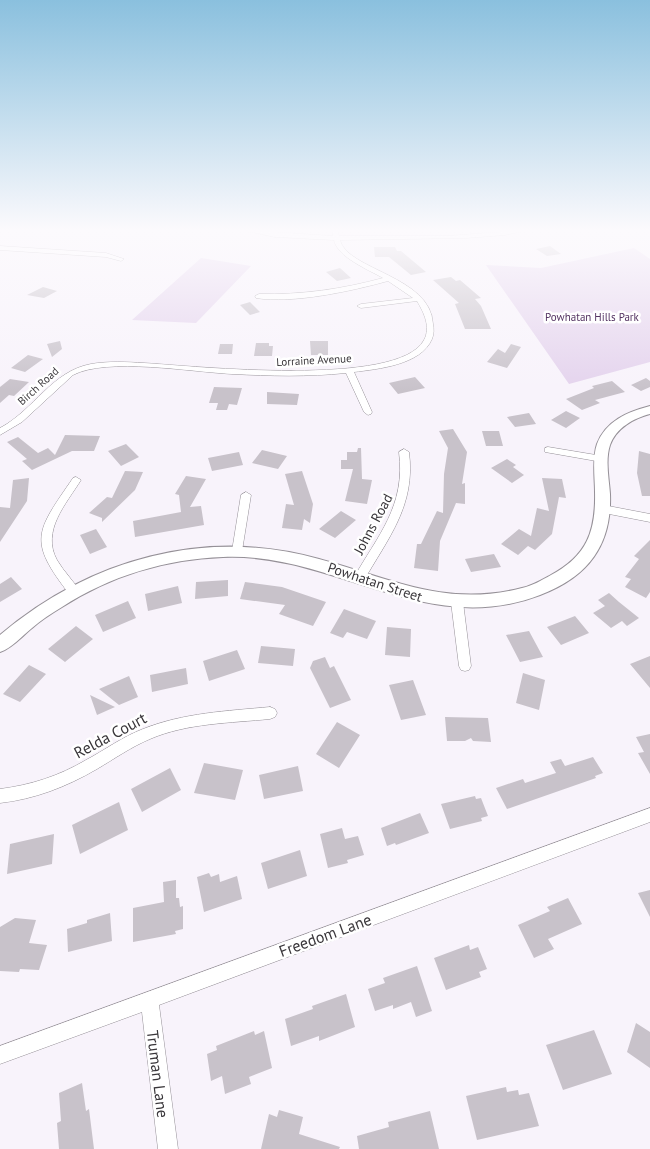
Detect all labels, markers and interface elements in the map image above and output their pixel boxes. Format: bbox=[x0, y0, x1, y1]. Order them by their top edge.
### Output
park label: Powhatan Hills Park bbox=[545, 310, 640, 324]
street label: Lorraine Avenue bbox=[276, 351, 352, 369]
street label: Birch Road bbox=[15, 364, 61, 408]
street label: Johns Road bbox=[349, 491, 396, 558]
street label: Powhatan Street bbox=[325, 558, 425, 606]
street label: Relda Court bbox=[70, 707, 150, 762]
street label: Freedom Lane bbox=[276, 909, 374, 961]
street label: Truman Lane bbox=[143, 1029, 173, 1119]

